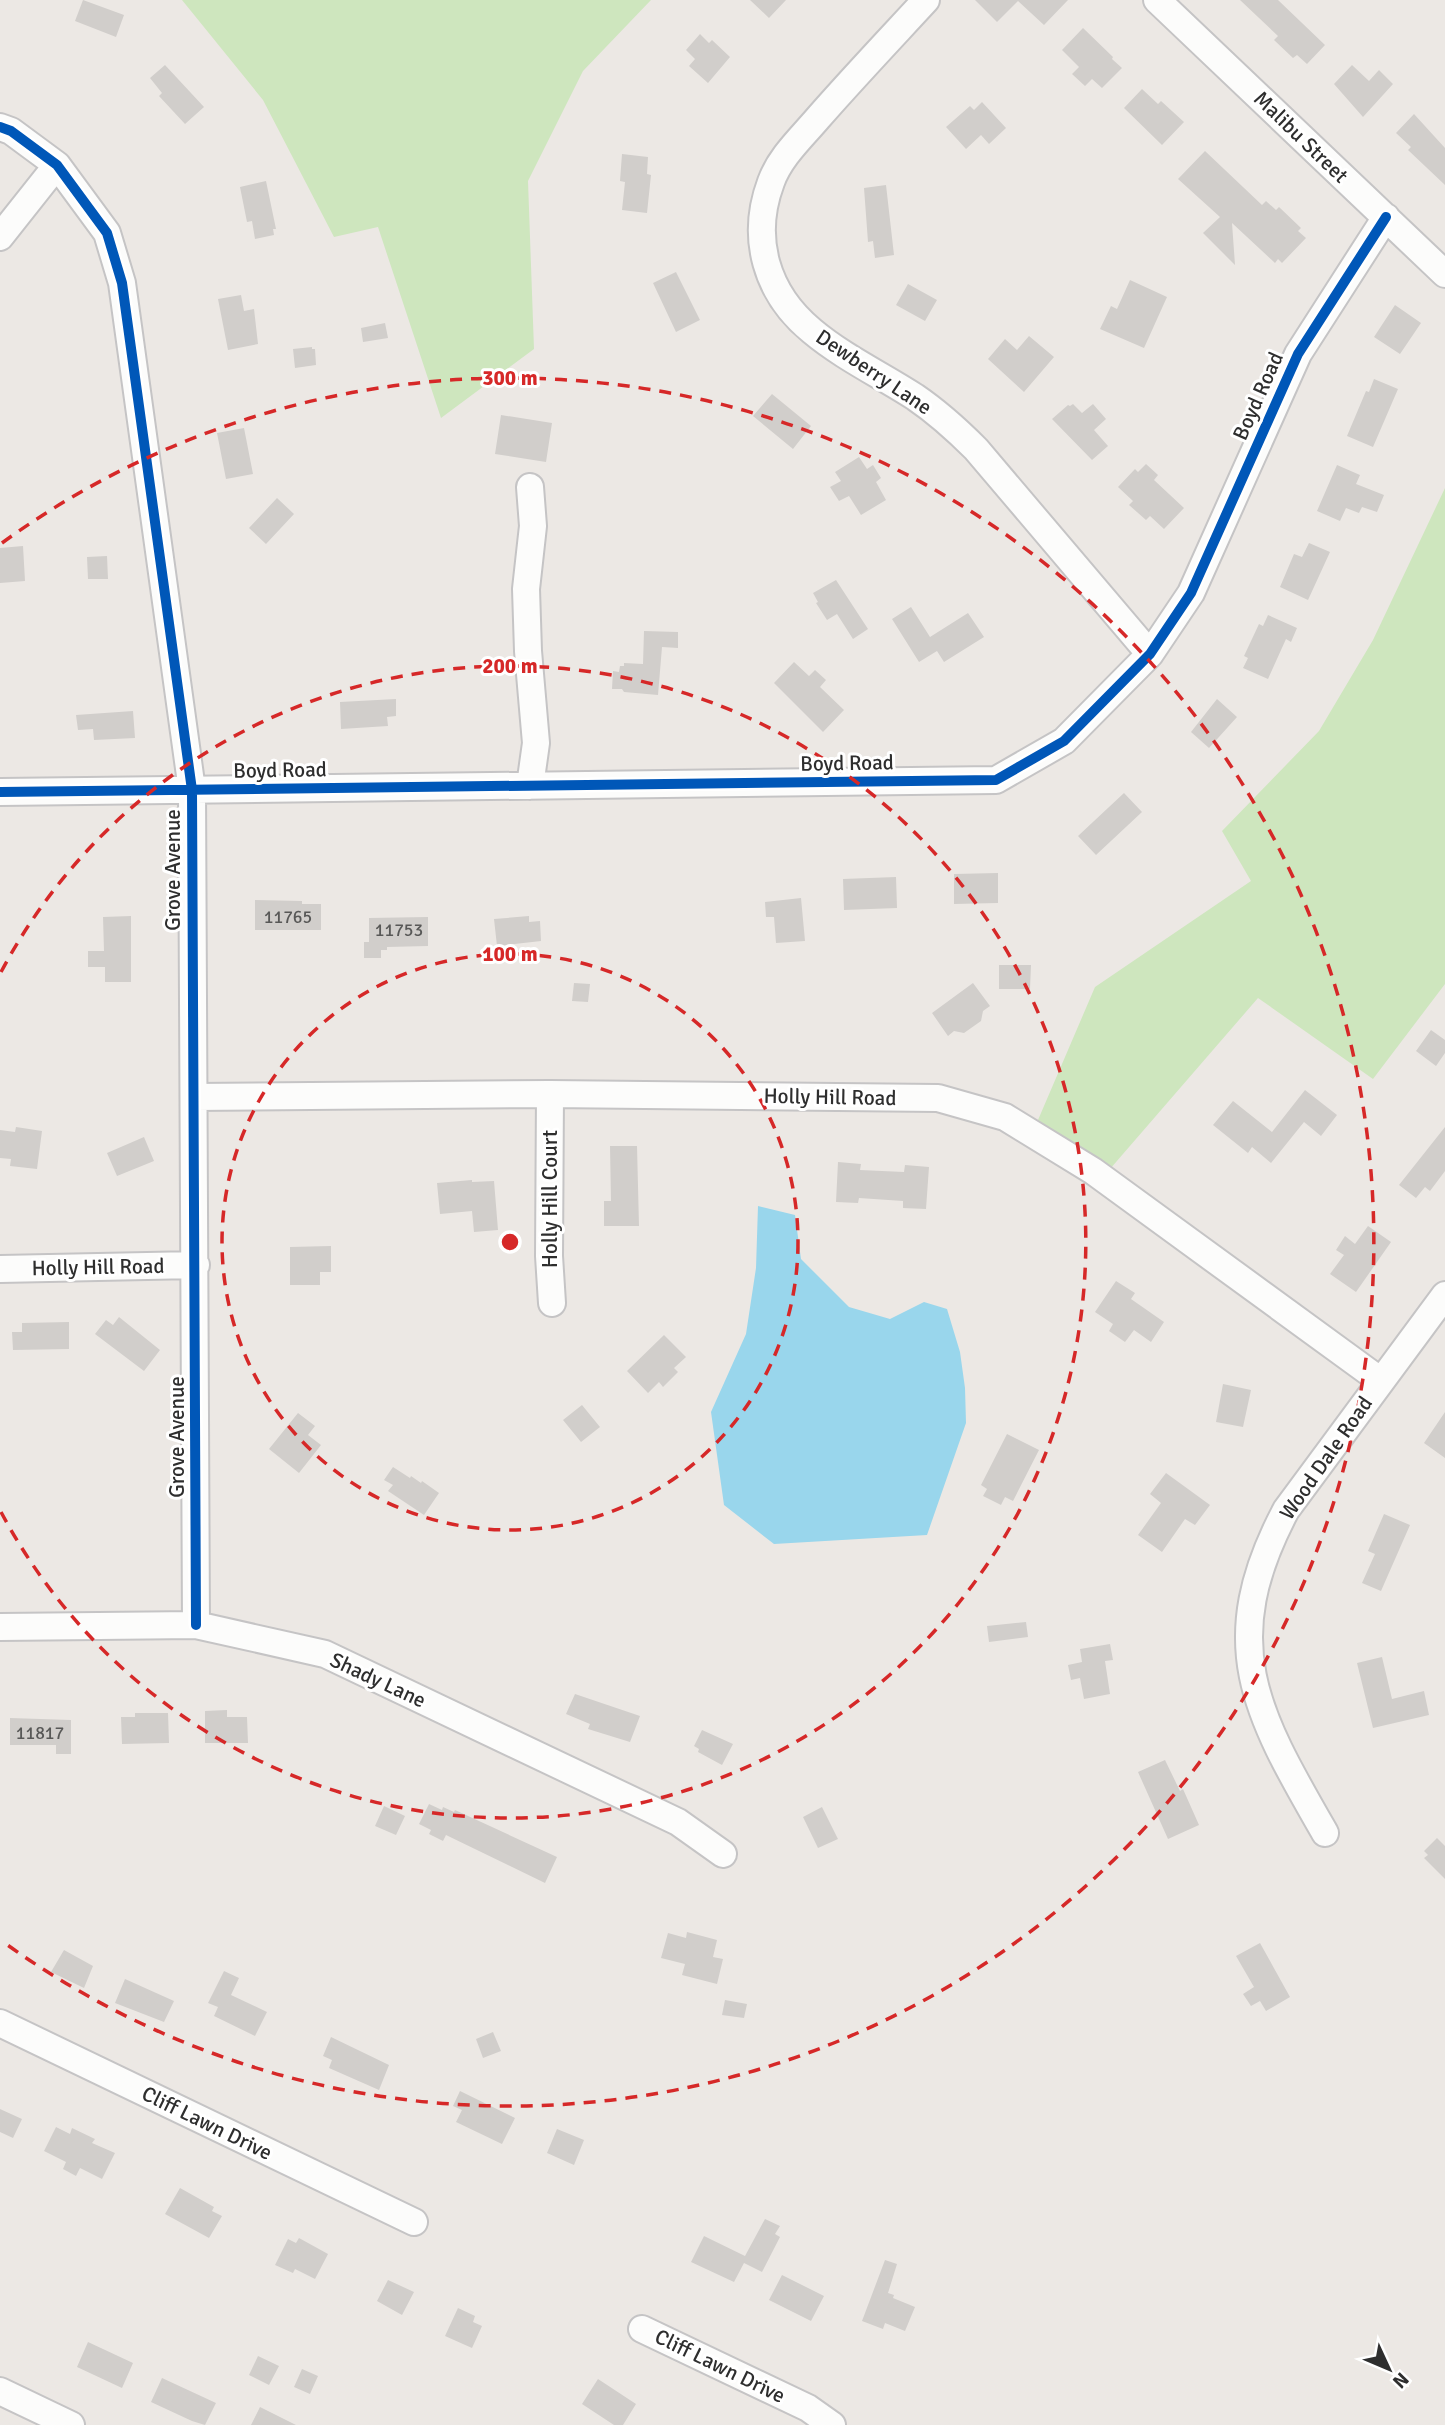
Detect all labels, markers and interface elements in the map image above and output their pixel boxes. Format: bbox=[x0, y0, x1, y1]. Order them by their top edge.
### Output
street label: Malibu Street bbox=[1248, 86, 1354, 188]
street label: Dewberry Lane bbox=[811, 324, 937, 420]
street label: Boyd Road bbox=[1227, 348, 1289, 444]
text: 300 m bbox=[482, 365, 538, 391]
text: 200 m bbox=[482, 653, 538, 679]
street label: Boyd Road bbox=[800, 749, 894, 777]
street label: Boyd Road bbox=[233, 756, 327, 784]
street label: Grove Avenue bbox=[160, 809, 186, 931]
house number: 11765 bbox=[264, 906, 312, 928]
house number: 11753 bbox=[375, 919, 423, 941]
text: 100 m bbox=[482, 941, 538, 967]
street label: Holly Hill Road bbox=[763, 1083, 897, 1111]
street label: Holly Hill Court bbox=[537, 1130, 563, 1268]
centre of rings bbox=[498, 1230, 522, 1254]
street label: Holly Hill Road bbox=[31, 1253, 165, 1281]
street label: Grove Avenue bbox=[164, 1376, 190, 1498]
street label: Wood Dale Road bbox=[1274, 1391, 1378, 1525]
street label: Shady Lane bbox=[326, 1647, 430, 1713]
house number: 11817 bbox=[16, 1722, 64, 1744]
street label: Cliff Lawn Drive bbox=[138, 2080, 276, 2166]
street label: Cliff Lawn Drive bbox=[651, 2323, 789, 2409]
north arrow bbox=[1354, 2334, 1424, 2404]
text: N bbox=[1387, 2367, 1414, 2393]

